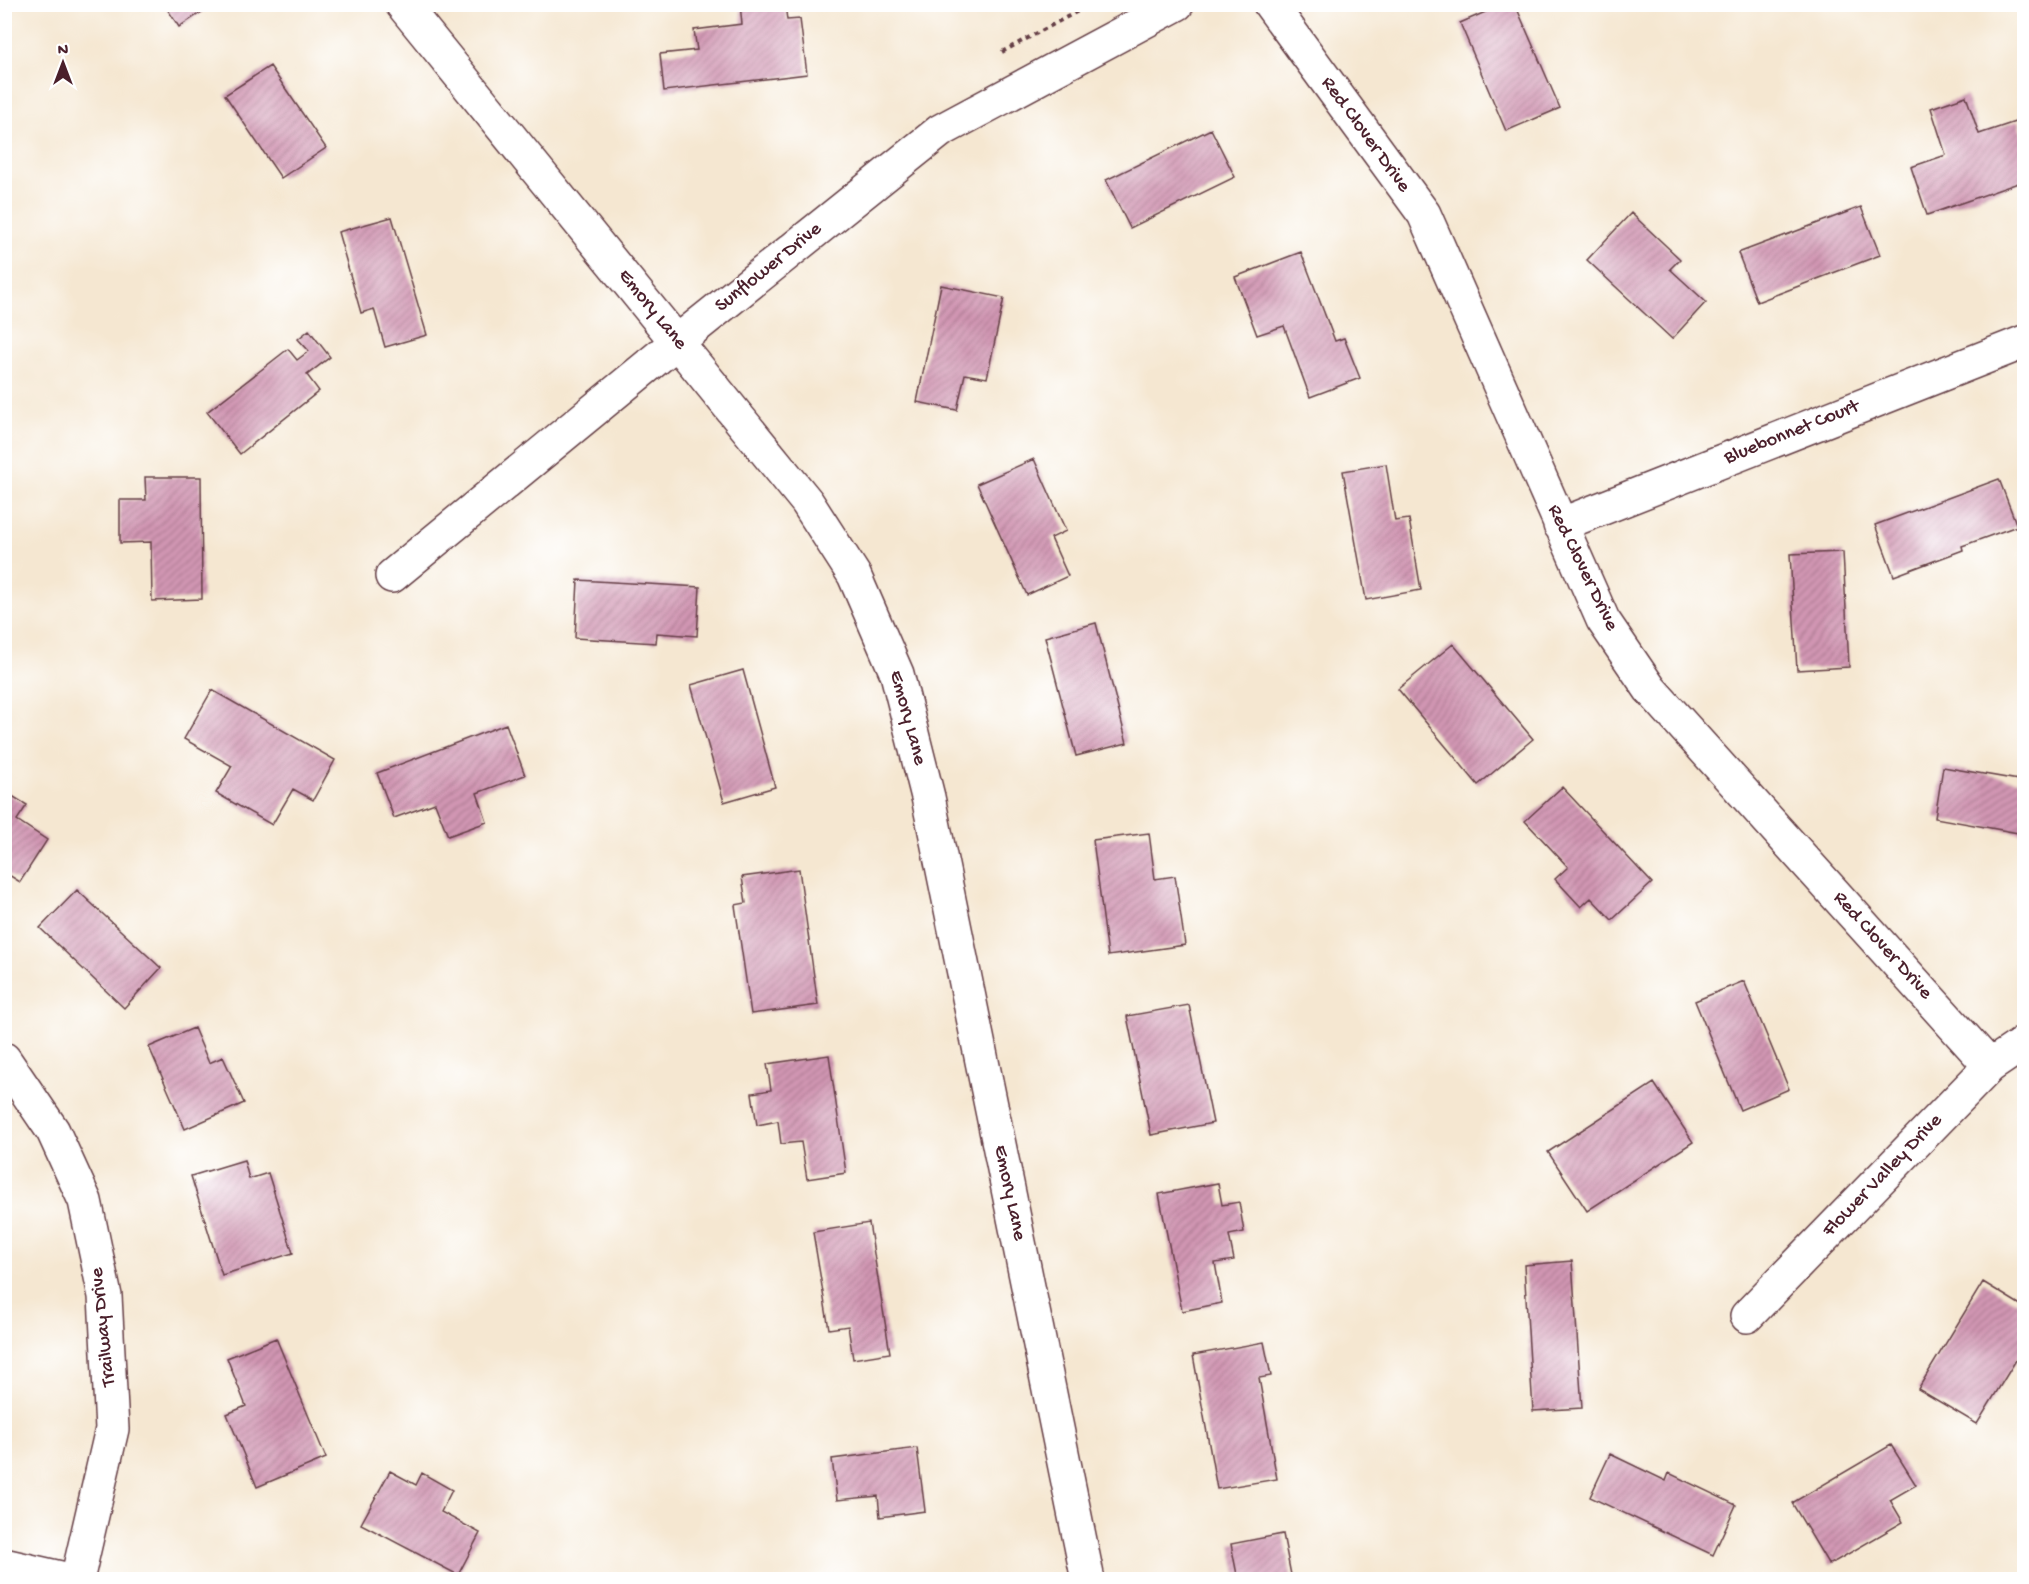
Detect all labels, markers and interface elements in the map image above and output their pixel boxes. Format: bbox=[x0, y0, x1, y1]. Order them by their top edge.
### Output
north arrow bbox=[33, 33, 93, 93]
text: N bbox=[58, 42, 69, 61]
street label: Red Clover Drive bbox=[1315, 73, 1415, 198]
street label: Sunflower Drive bbox=[711, 218, 827, 318]
street label: Emory Lane bbox=[613, 265, 692, 355]
street label: Bluebonnet Court bbox=[1720, 395, 1864, 471]
street label: Red Clover Drive bbox=[1542, 501, 1623, 635]
street label: Emory Lane bbox=[883, 668, 931, 768]
street label: Red Clover Drive bbox=[1827, 887, 1937, 1005]
street label: Flower Valley Drive bbox=[1818, 1109, 1948, 1243]
street label: Emory Lane bbox=[988, 1143, 1030, 1243]
street label: Trailway Drive bbox=[86, 1266, 122, 1389]

